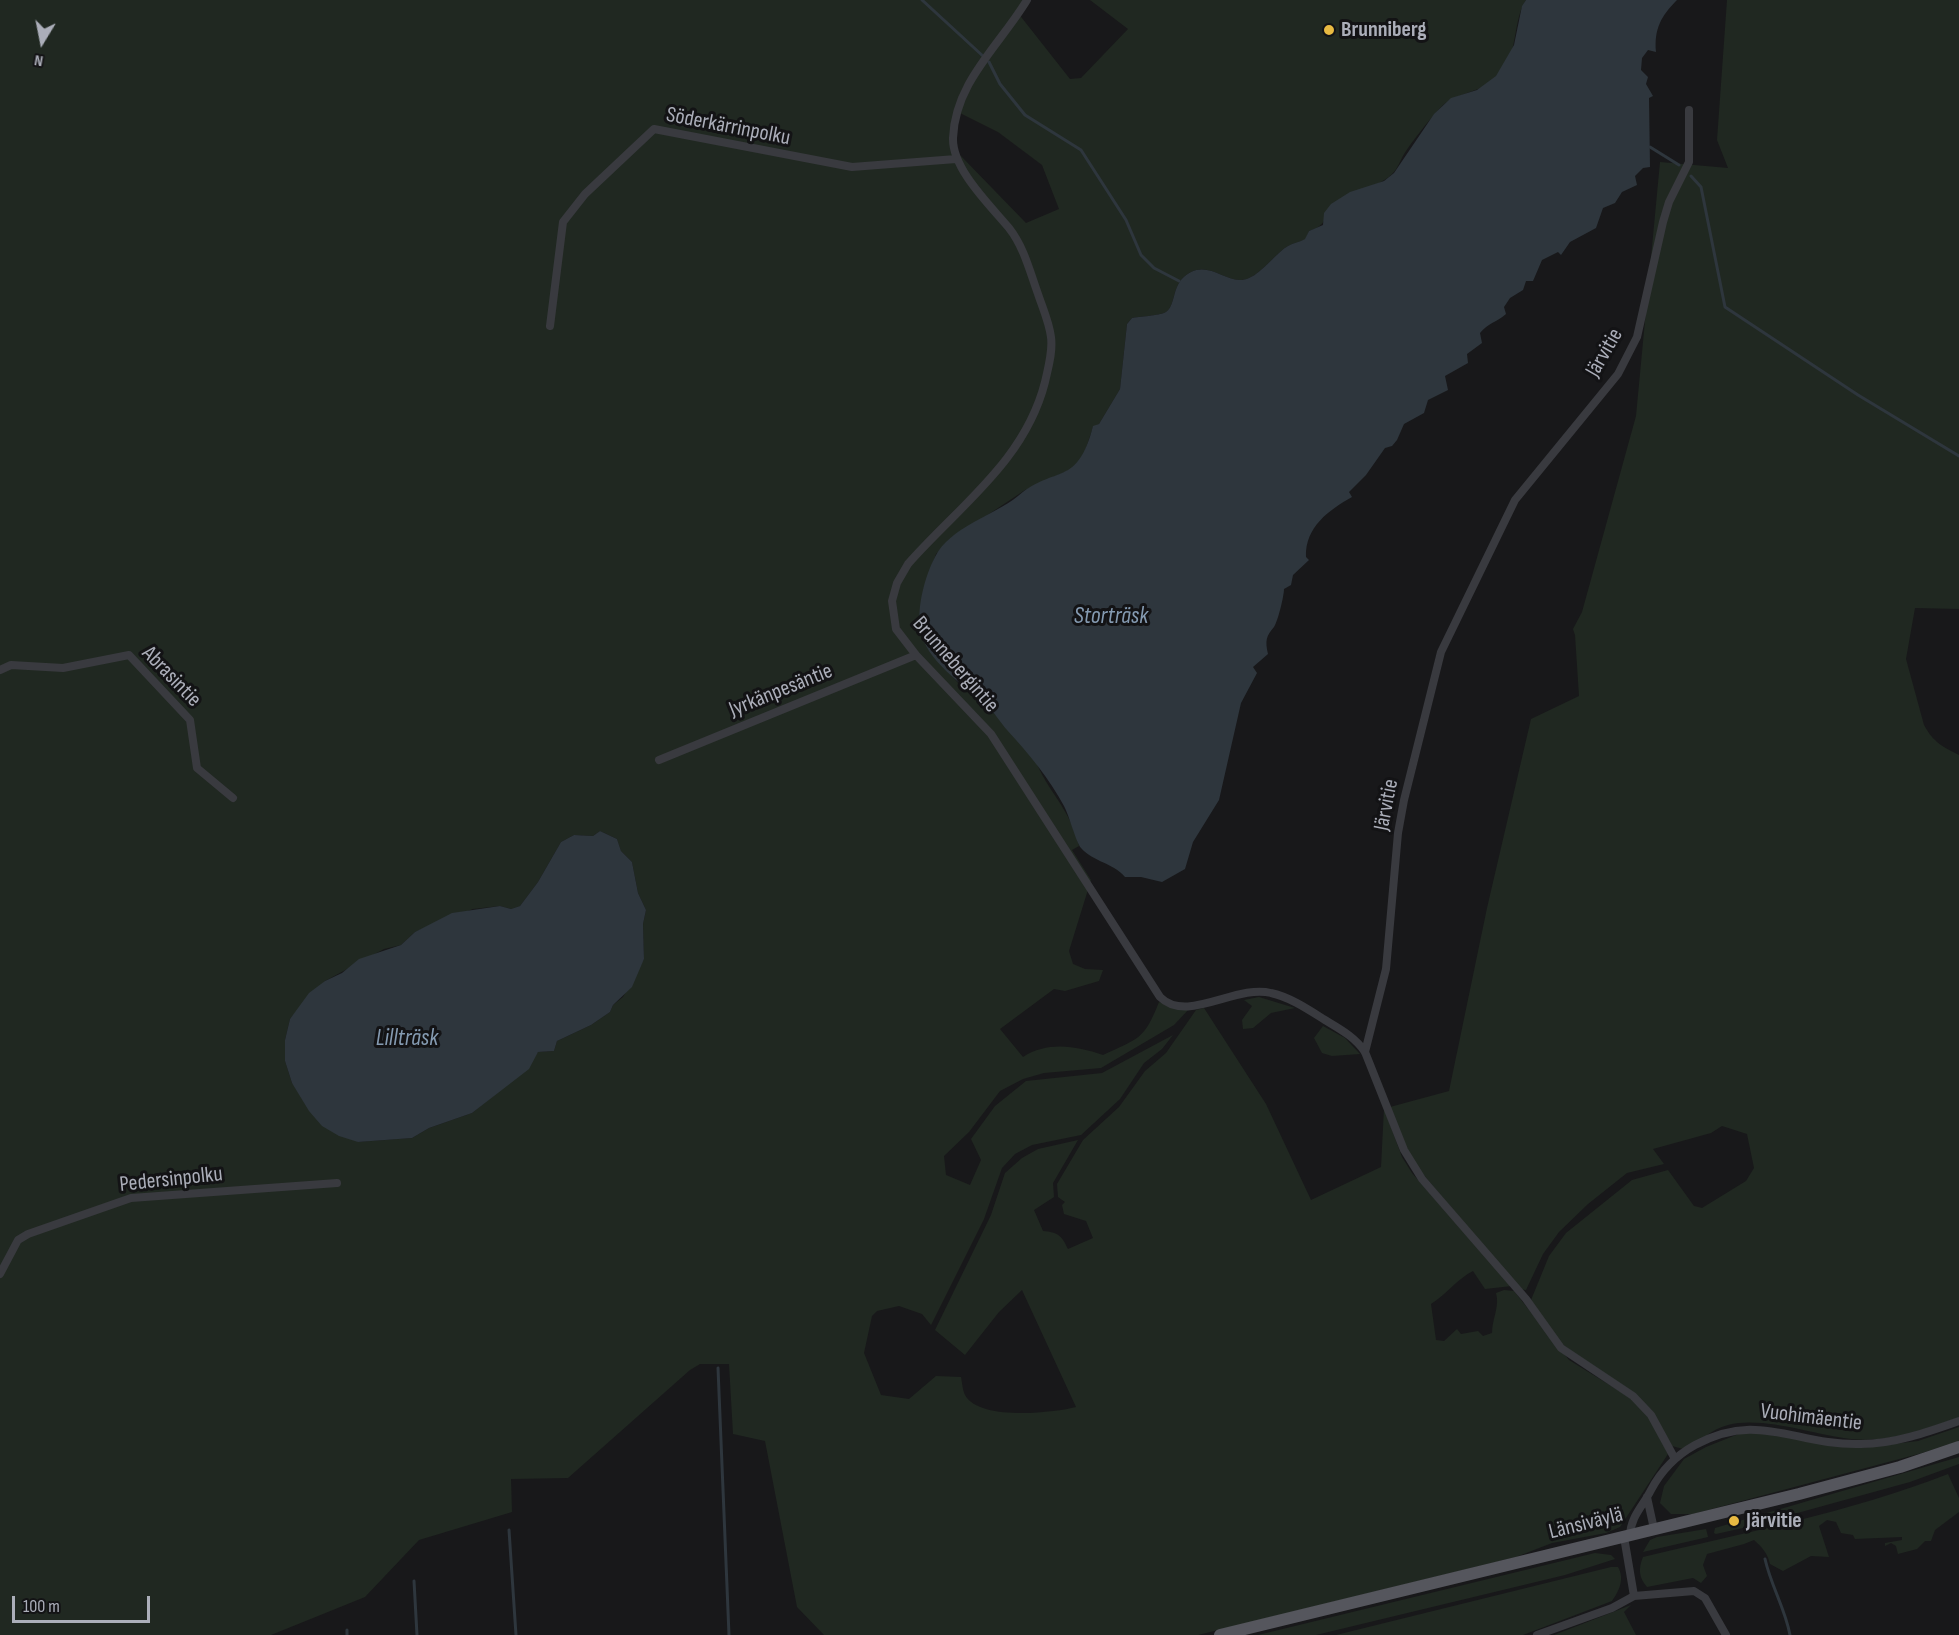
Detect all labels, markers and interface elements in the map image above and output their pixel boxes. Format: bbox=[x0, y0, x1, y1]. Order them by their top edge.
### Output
north arrow bbox=[12, 12, 72, 72]
place label: Brunniberg bbox=[1341, 17, 1426, 43]
marker: Brunniberg bbox=[1322, 23, 1336, 37]
text: N bbox=[33, 50, 45, 70]
street label: Söderkärrinpolku bbox=[664, 102, 792, 152]
street label: Järvitie bbox=[1581, 324, 1629, 382]
water label: Storträsk bbox=[1074, 603, 1148, 631]
street label: Brunnebergintie bbox=[906, 612, 1004, 718]
street label: Abrasintie bbox=[136, 641, 206, 713]
street label: Jyrkänpesäntie bbox=[725, 658, 837, 724]
street label: Järvitie bbox=[1369, 777, 1405, 833]
water label: Lillträsk bbox=[376, 1025, 438, 1053]
street label: Pedersinpolku bbox=[118, 1161, 224, 1199]
street label: Vuohimäentie bbox=[1759, 1399, 1863, 1437]
street label: Länsiväylä bbox=[1546, 1502, 1626, 1546]
place label: Järvitie bbox=[1746, 1508, 1802, 1534]
marker: Järvitie bbox=[1727, 1514, 1741, 1528]
scale bar bbox=[15, 1584, 153, 1622]
text: 100 m bbox=[23, 1596, 60, 1617]

